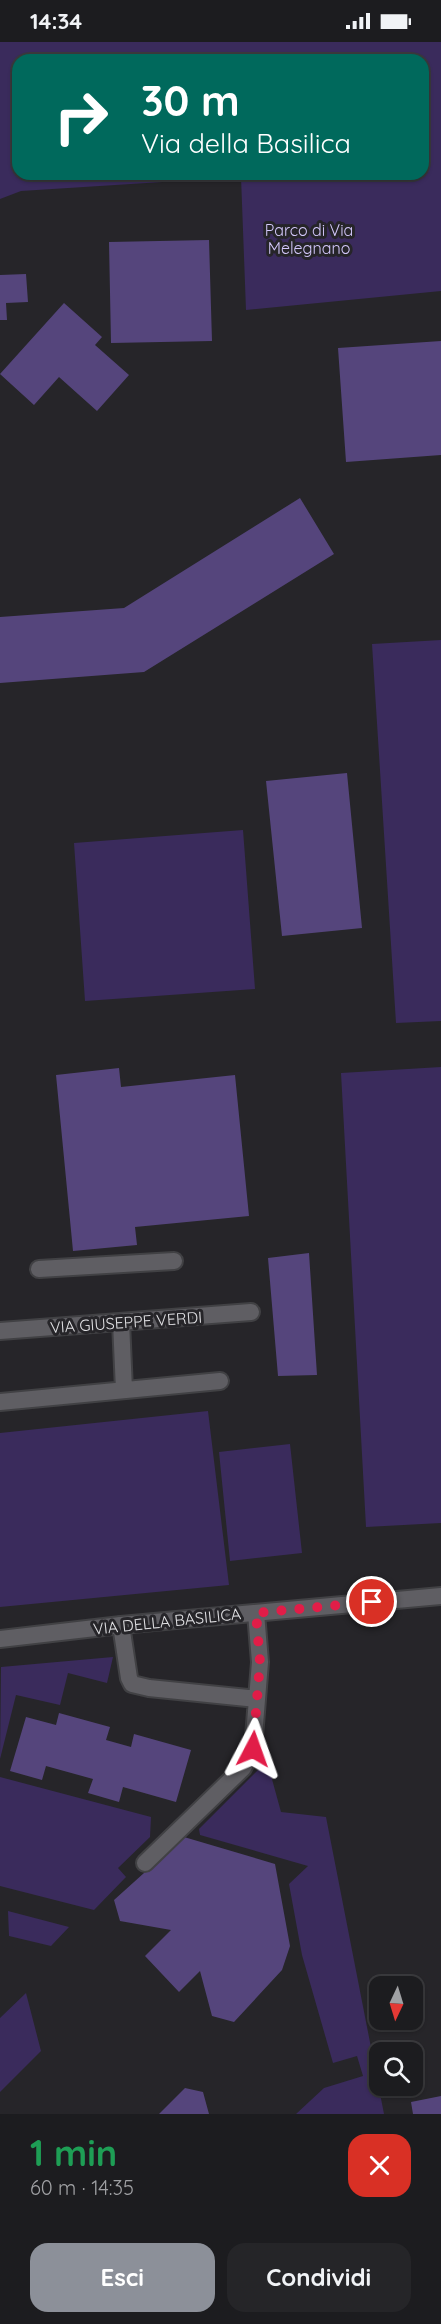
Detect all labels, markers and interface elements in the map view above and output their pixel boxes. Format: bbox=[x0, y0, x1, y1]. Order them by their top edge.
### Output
text: 14:34 bbox=[30, 7, 82, 35]
text: 30 m bbox=[141, 74, 240, 127]
icon: right bbox=[42, 78, 120, 156]
text: Via della Basilica bbox=[141, 126, 351, 160]
park label: Parco di Via Melegnano bbox=[265, 220, 353, 258]
street label: VIA GIUSEPPE VERDI bbox=[49, 1307, 203, 1337]
pin bbox=[346, 1576, 397, 1627]
icon: arrive bbox=[355, 1585, 388, 1618]
street label: VIA DELLA BASILICA bbox=[92, 1603, 242, 1639]
position arrow bbox=[221, 1717, 285, 1781]
north arrow bbox=[369, 1976, 423, 2030]
map controls bbox=[369, 1976, 423, 2096]
button: search bbox=[369, 2042, 423, 2096]
text: 1 min bbox=[30, 2130, 117, 2175]
button: close bbox=[348, 2134, 411, 2197]
text: 60 m · 14:35 bbox=[30, 2175, 134, 2200]
button: Esci bbox=[30, 2243, 215, 2312]
button: Condividi bbox=[227, 2243, 411, 2312]

